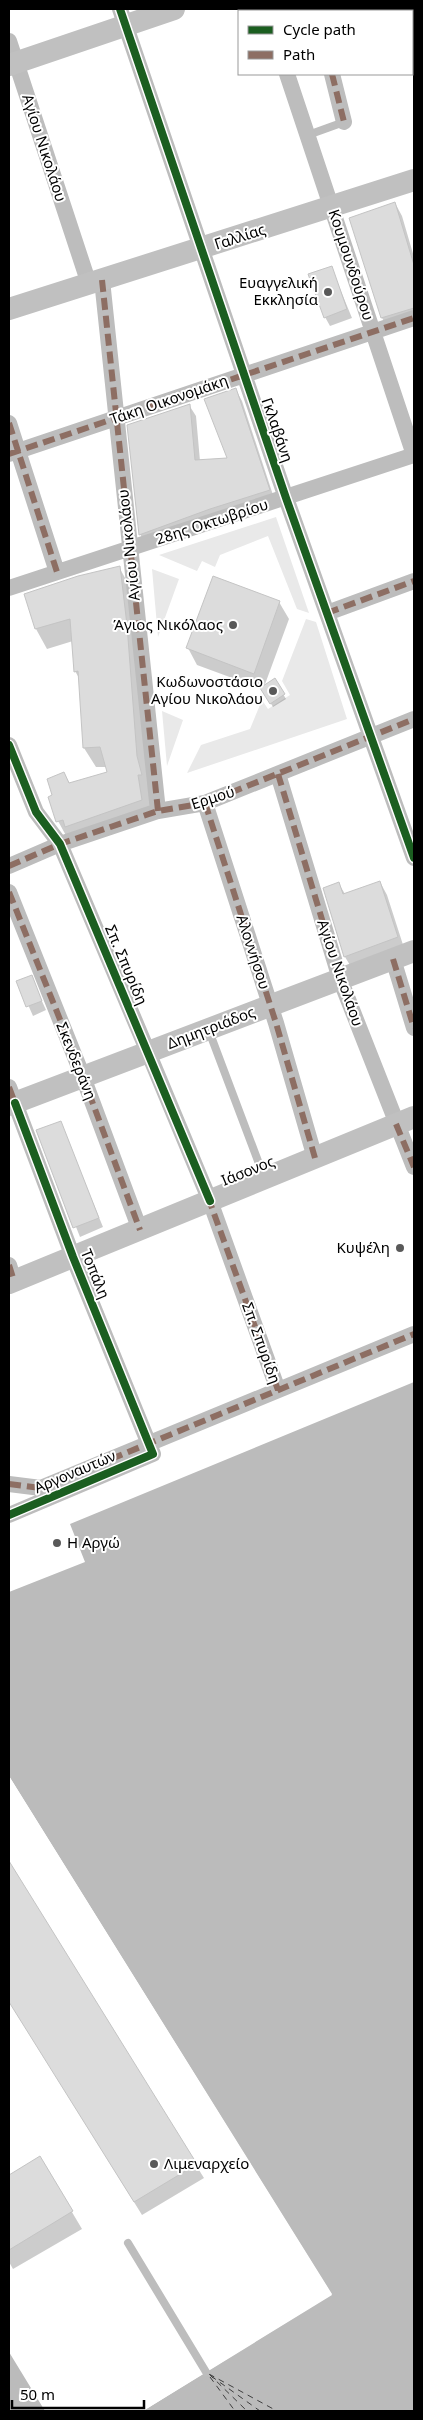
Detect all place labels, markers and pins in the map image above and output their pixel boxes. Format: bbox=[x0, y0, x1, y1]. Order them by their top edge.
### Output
place label: Ευαγγελική Εκκλησία bbox=[239, 272, 319, 309]
marker: Ευαγγελική Εκκλησία bbox=[322, 286, 334, 298]
place label: Άγιος Νικόλαος bbox=[113, 614, 223, 634]
marker: Άγιος Νικόλαος bbox=[227, 619, 239, 631]
place label: Κωδωνοστάσιο Αγίου Νικολάου bbox=[151, 671, 263, 708]
marker: Κωδωνοστάσιο Αγίου Νικολάου bbox=[267, 685, 279, 697]
place label: Κυψέλη bbox=[337, 1237, 390, 1257]
marker: Κυψέλη bbox=[394, 1242, 406, 1254]
place label: Η Αργώ bbox=[67, 1532, 120, 1552]
marker: Η Αργώ bbox=[51, 1537, 63, 1549]
place label: Λιμεναρχείο bbox=[164, 2153, 249, 2173]
marker: Λιμεναρχείο bbox=[148, 2158, 160, 2170]

